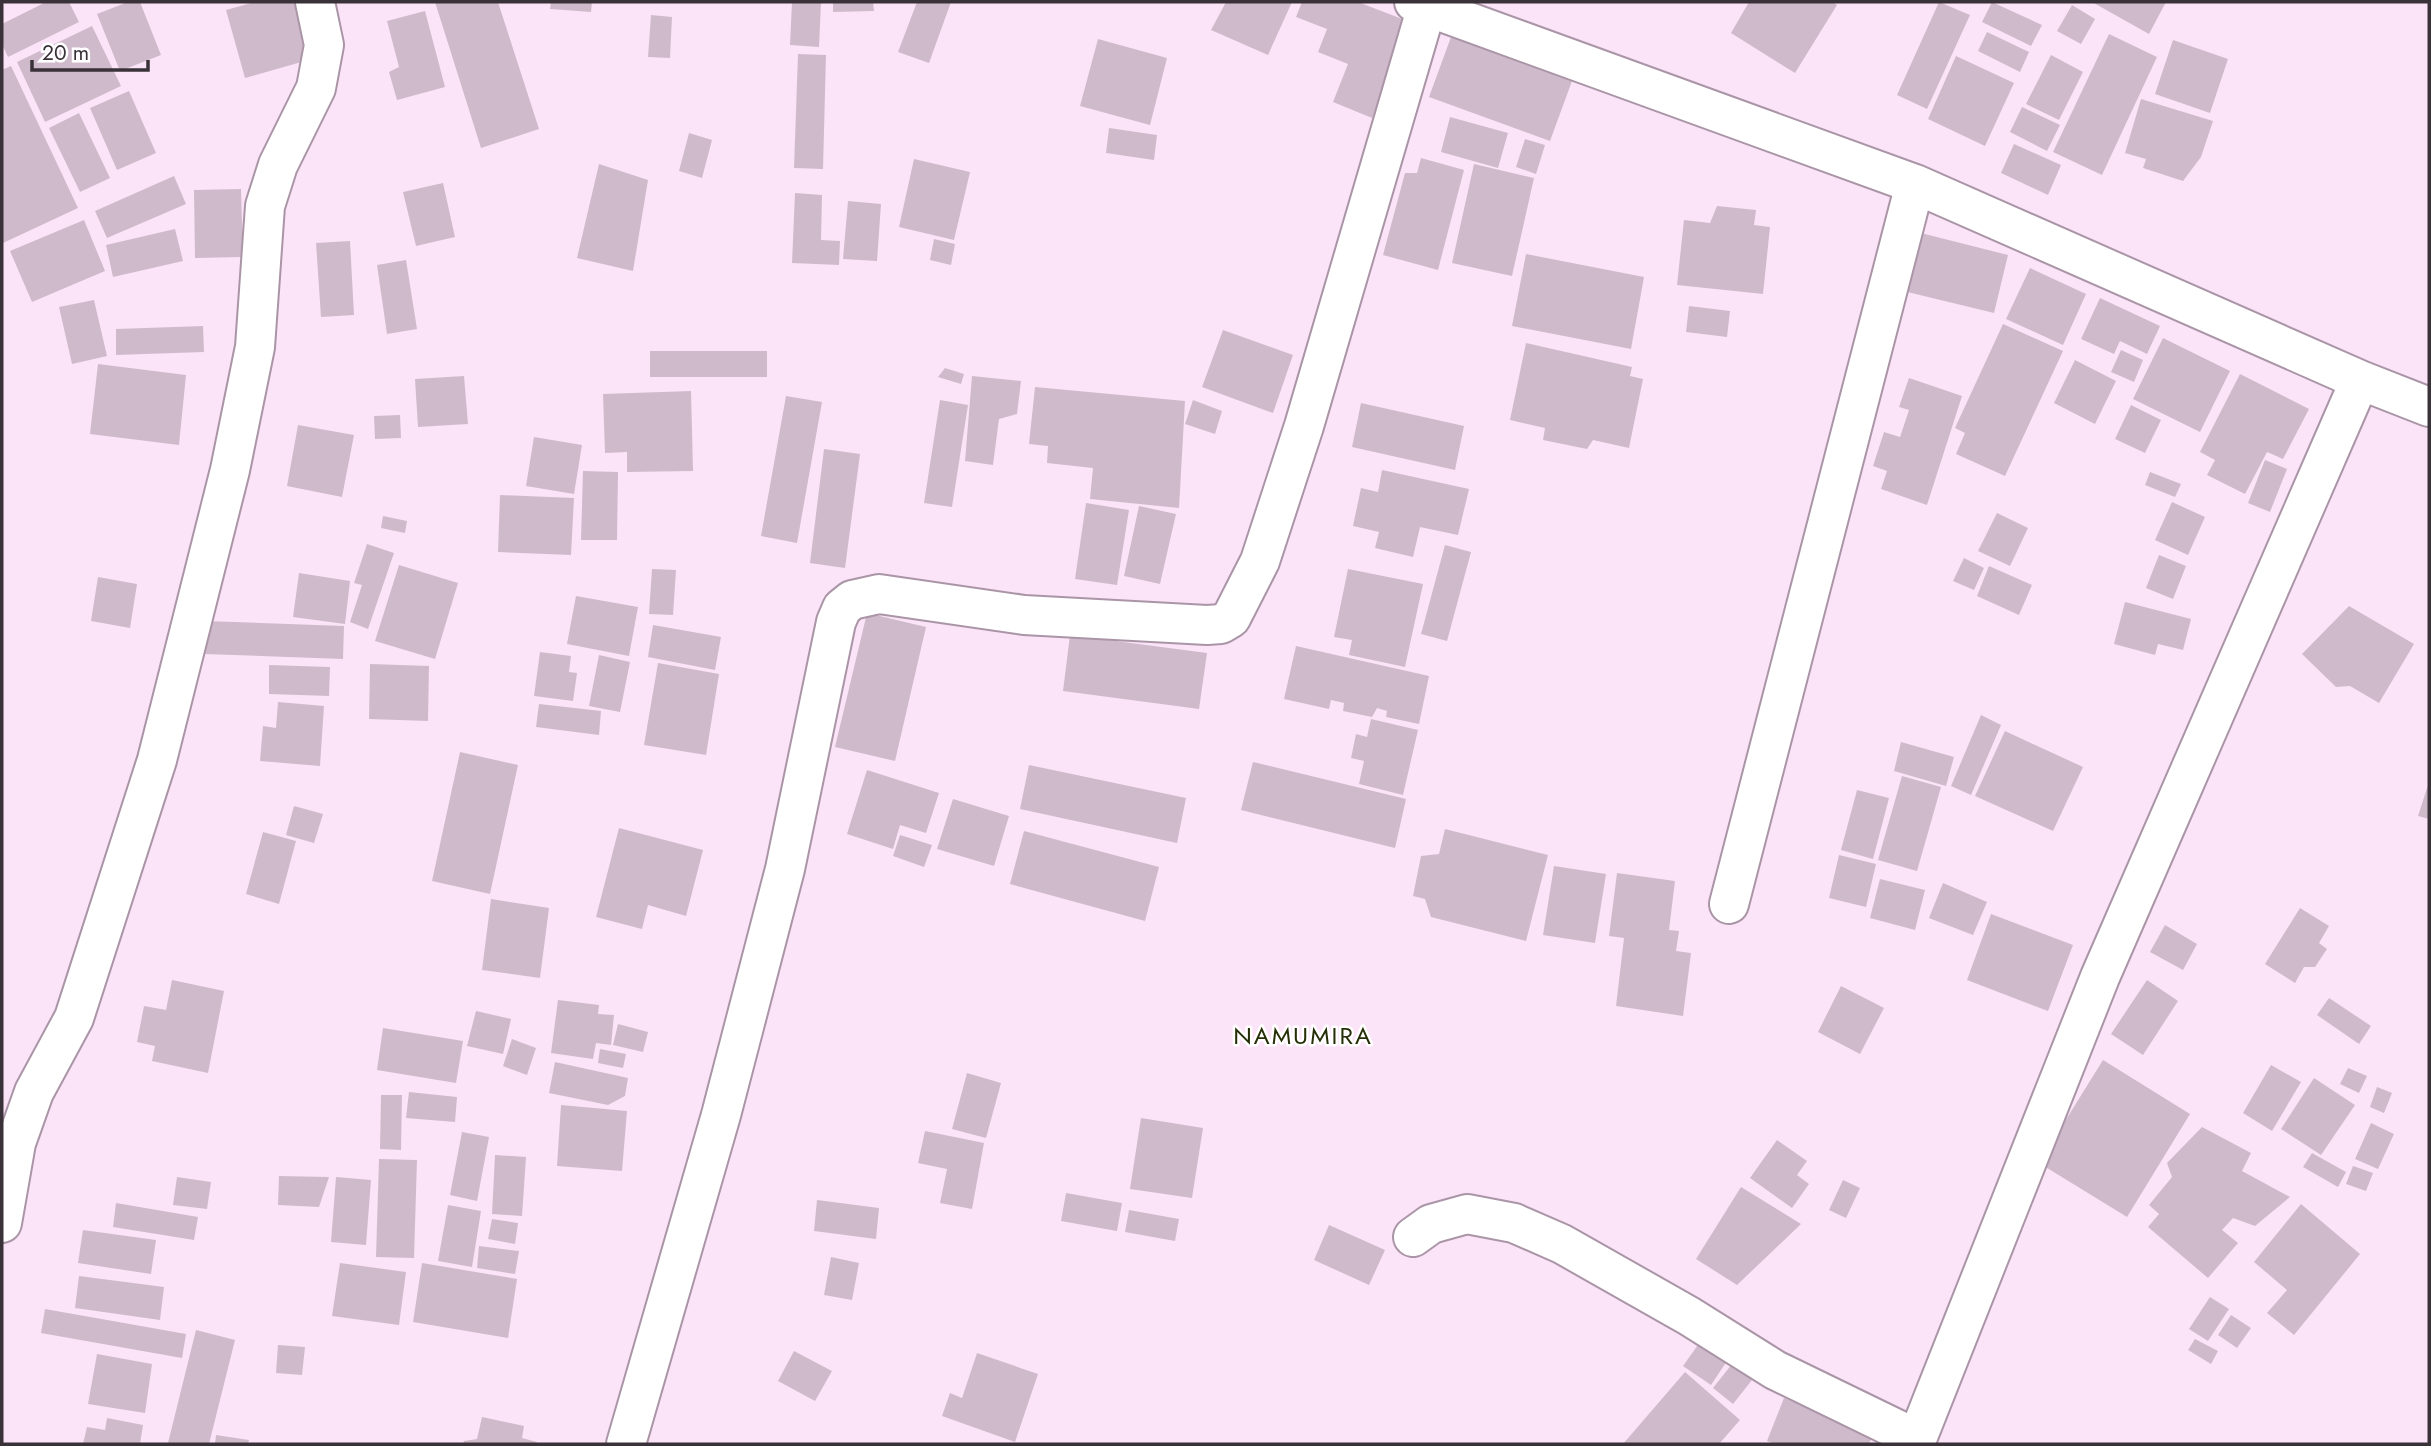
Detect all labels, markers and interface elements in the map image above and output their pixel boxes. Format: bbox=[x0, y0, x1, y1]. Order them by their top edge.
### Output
scale bar bbox=[32, 28, 147, 72]
text: 20 m bbox=[42, 38, 89, 68]
district label: NAMUMIRA bbox=[1233, 1018, 1373, 1053]

